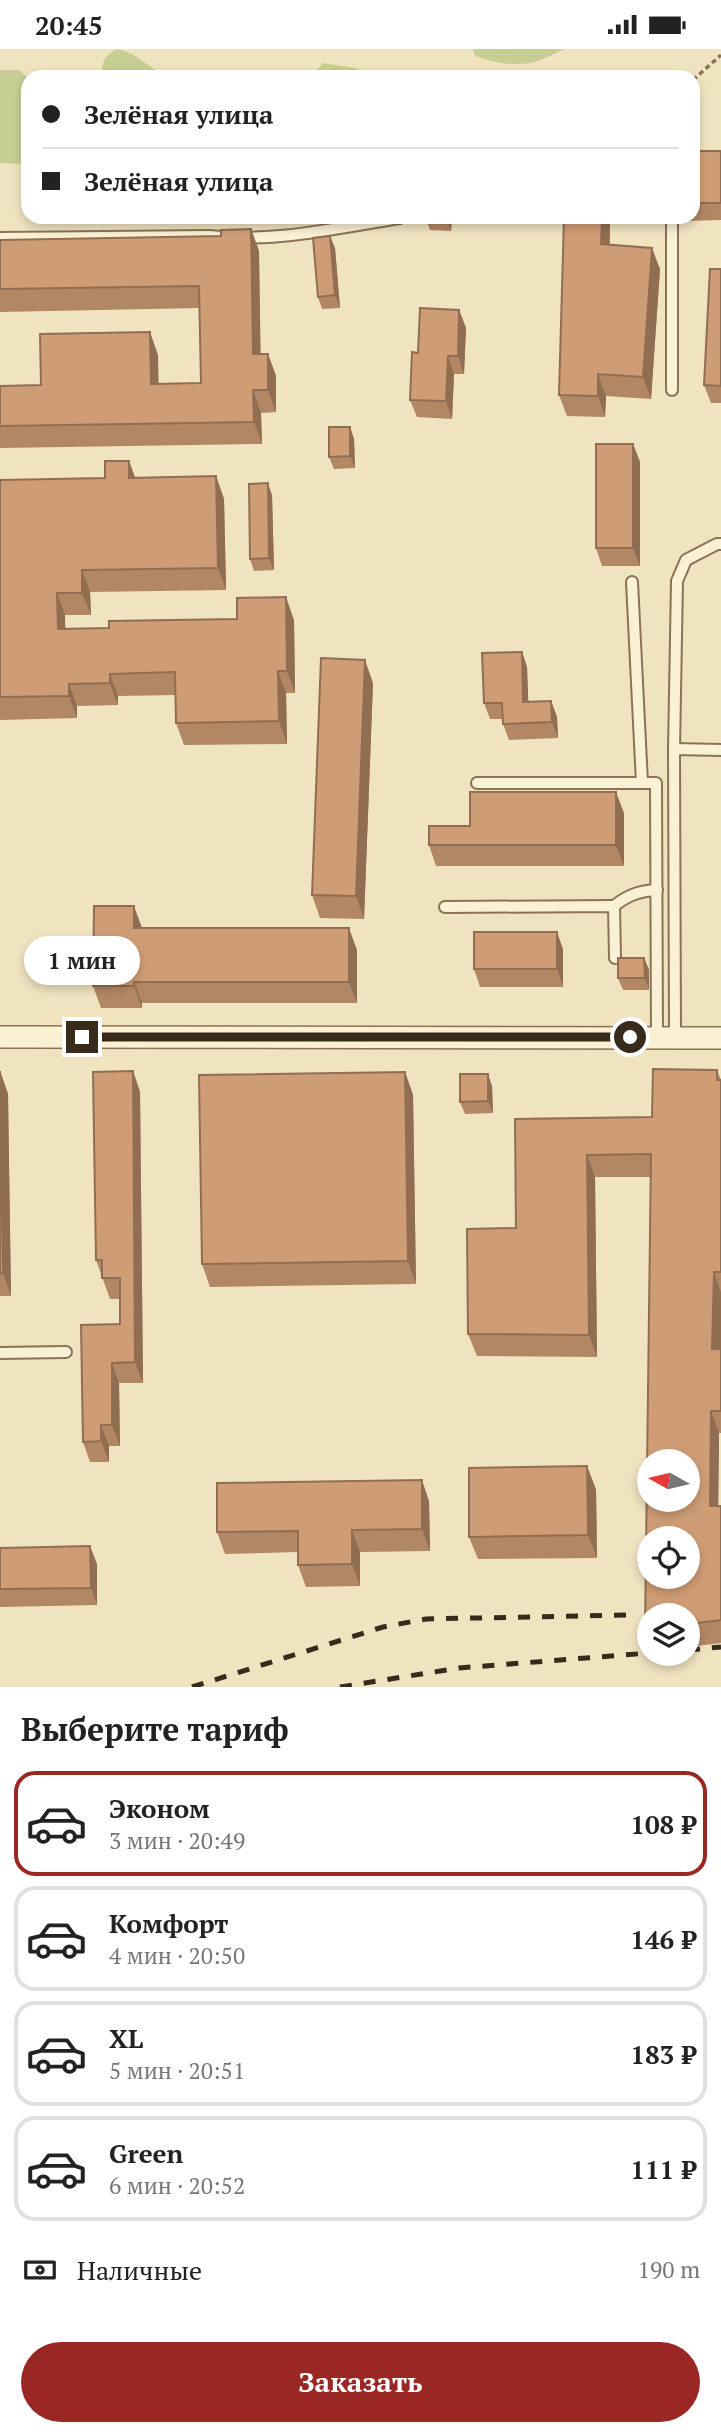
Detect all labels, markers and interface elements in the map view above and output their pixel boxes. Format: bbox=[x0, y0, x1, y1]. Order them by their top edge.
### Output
text: 20:45 bbox=[35, 8, 103, 42]
text: Зелёная улица bbox=[84, 97, 274, 131]
text: Зелёная улица bbox=[84, 164, 274, 198]
callout: 1 мин bbox=[24, 935, 140, 985]
text: 1 мин bbox=[48, 945, 116, 976]
route end bbox=[66, 1021, 98, 1053]
route start bbox=[614, 1021, 646, 1053]
north arrow bbox=[637, 1449, 700, 1512]
map controls bbox=[637, 1449, 700, 1666]
button: locate bbox=[637, 1526, 700, 1589]
button: layers bbox=[637, 1603, 700, 1666]
text: Выберите тариф bbox=[21, 1708, 289, 1750]
text: Эконом bbox=[109, 1791, 210, 1825]
icon: car bbox=[25, 1792, 88, 1855]
text: 108 ₽ bbox=[630, 1807, 696, 1841]
text: 3 мин · 20:49 bbox=[109, 1825, 245, 1856]
text: Комфорт bbox=[109, 1906, 228, 1940]
icon: car bbox=[25, 1907, 88, 1970]
text: 146 ₽ bbox=[630, 1922, 696, 1956]
text: 4 мин · 20:50 bbox=[109, 1940, 245, 1971]
text: XL bbox=[109, 2021, 143, 2055]
icon: car bbox=[25, 2022, 88, 2085]
text: 183 ₽ bbox=[630, 2037, 696, 2071]
text: 5 мин · 20:51 bbox=[109, 2055, 245, 2086]
text: Green bbox=[109, 2136, 183, 2170]
icon: car bbox=[25, 2137, 88, 2200]
text: 111 ₽ bbox=[630, 2152, 696, 2186]
text: 6 мин · 20:52 bbox=[109, 2170, 245, 2201]
icon: cash bbox=[21, 2251, 59, 2289]
text: Наличные bbox=[77, 2253, 202, 2287]
text: 190 m bbox=[638, 2254, 700, 2285]
button: Заказать bbox=[21, 2342, 700, 2422]

